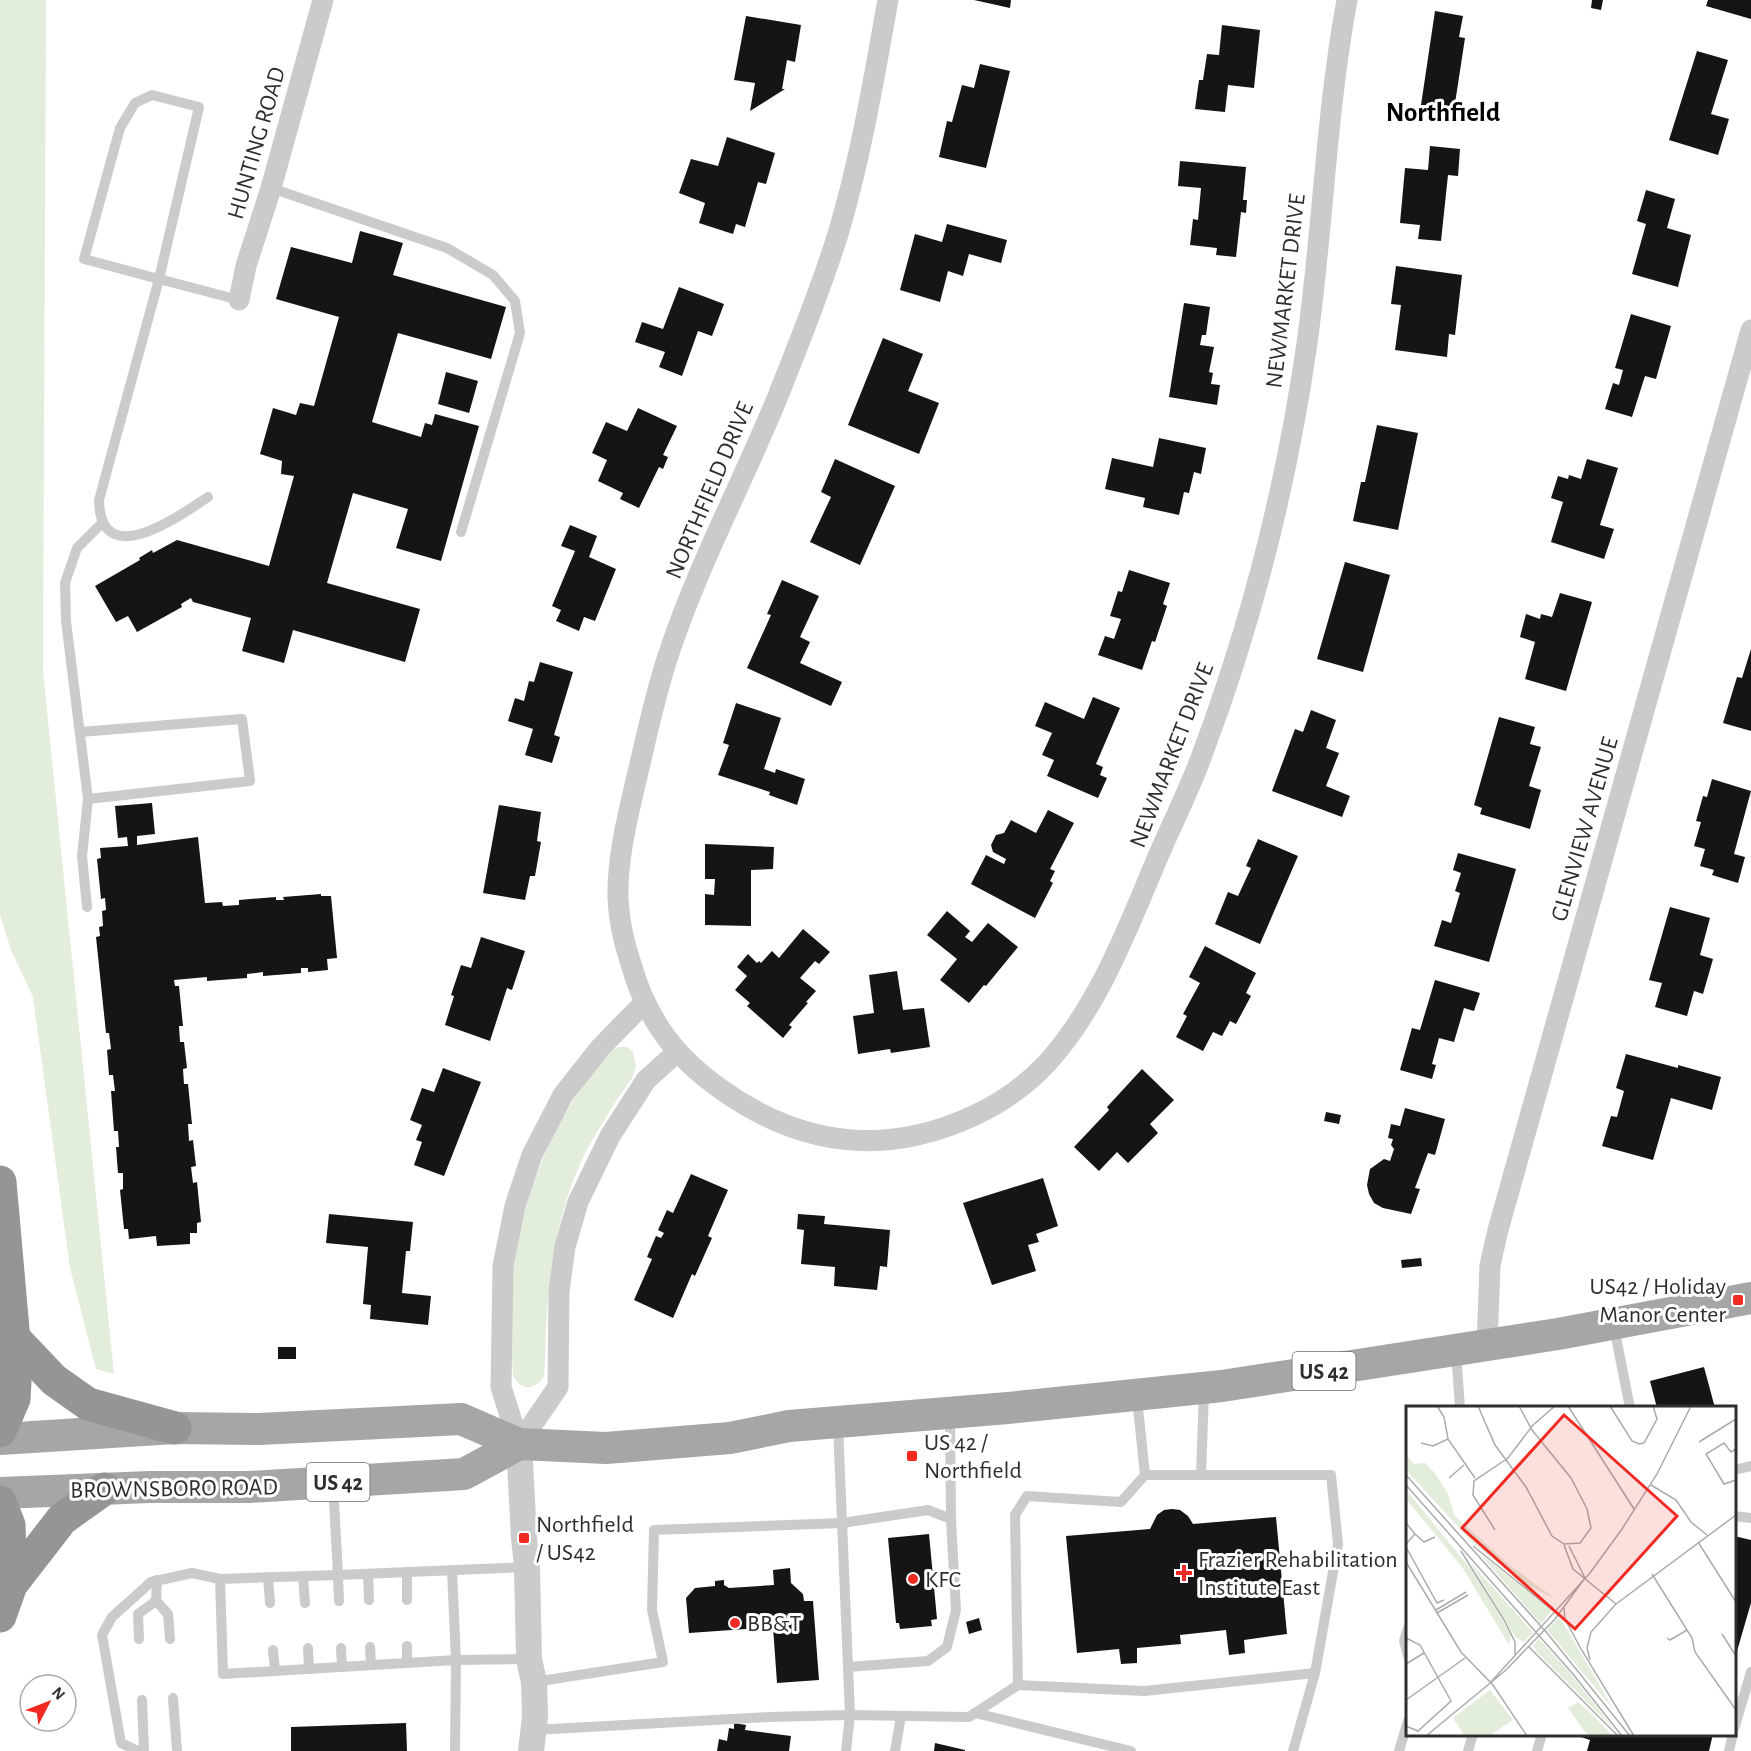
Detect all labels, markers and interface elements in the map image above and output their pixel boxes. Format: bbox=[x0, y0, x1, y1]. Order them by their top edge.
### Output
street label: HUNTING ROAD bbox=[224, 64, 290, 222]
district label: Northfield bbox=[1386, 99, 1500, 126]
street label: NEWMARKET DRIVE bbox=[1262, 192, 1310, 390]
street label: NORTHFIELD DRIVE bbox=[662, 398, 758, 582]
street label: NEWMARKET DRIVE bbox=[1126, 659, 1218, 851]
street label: GLENVIEW AVENUE bbox=[1547, 734, 1623, 924]
place label: US42 / Holiday Manor Center bbox=[1589, 1275, 1726, 1327]
marker: US42 / Holiday Manor Center bbox=[1731, 1293, 1745, 1307]
road number: US 42 bbox=[1292, 1352, 1356, 1390]
inset map bbox=[1406, 1406, 1736, 1736]
place label: US 42 / Northfield bbox=[924, 1431, 1022, 1483]
marker: US 42 / Northfield bbox=[905, 1449, 919, 1463]
road number: US 42 bbox=[306, 1463, 370, 1501]
street label: BROWNSBORO ROAD bbox=[70, 1475, 278, 1503]
place label: Northfield / US42 bbox=[536, 1513, 634, 1565]
marker: Northfield / US42 bbox=[517, 1531, 531, 1545]
place label: Frazier Rehabilitation Institute East bbox=[1198, 1548, 1398, 1600]
marker: Frazier Rehabilitation Institute East bbox=[1175, 1564, 1193, 1582]
place label: KFC bbox=[925, 1568, 961, 1592]
marker: KFC bbox=[906, 1572, 920, 1586]
place label: BB&T bbox=[747, 1612, 801, 1636]
marker: BB&T bbox=[728, 1616, 742, 1630]
north arrow bbox=[18, 1673, 78, 1733]
text: N bbox=[49, 1684, 68, 1703]

